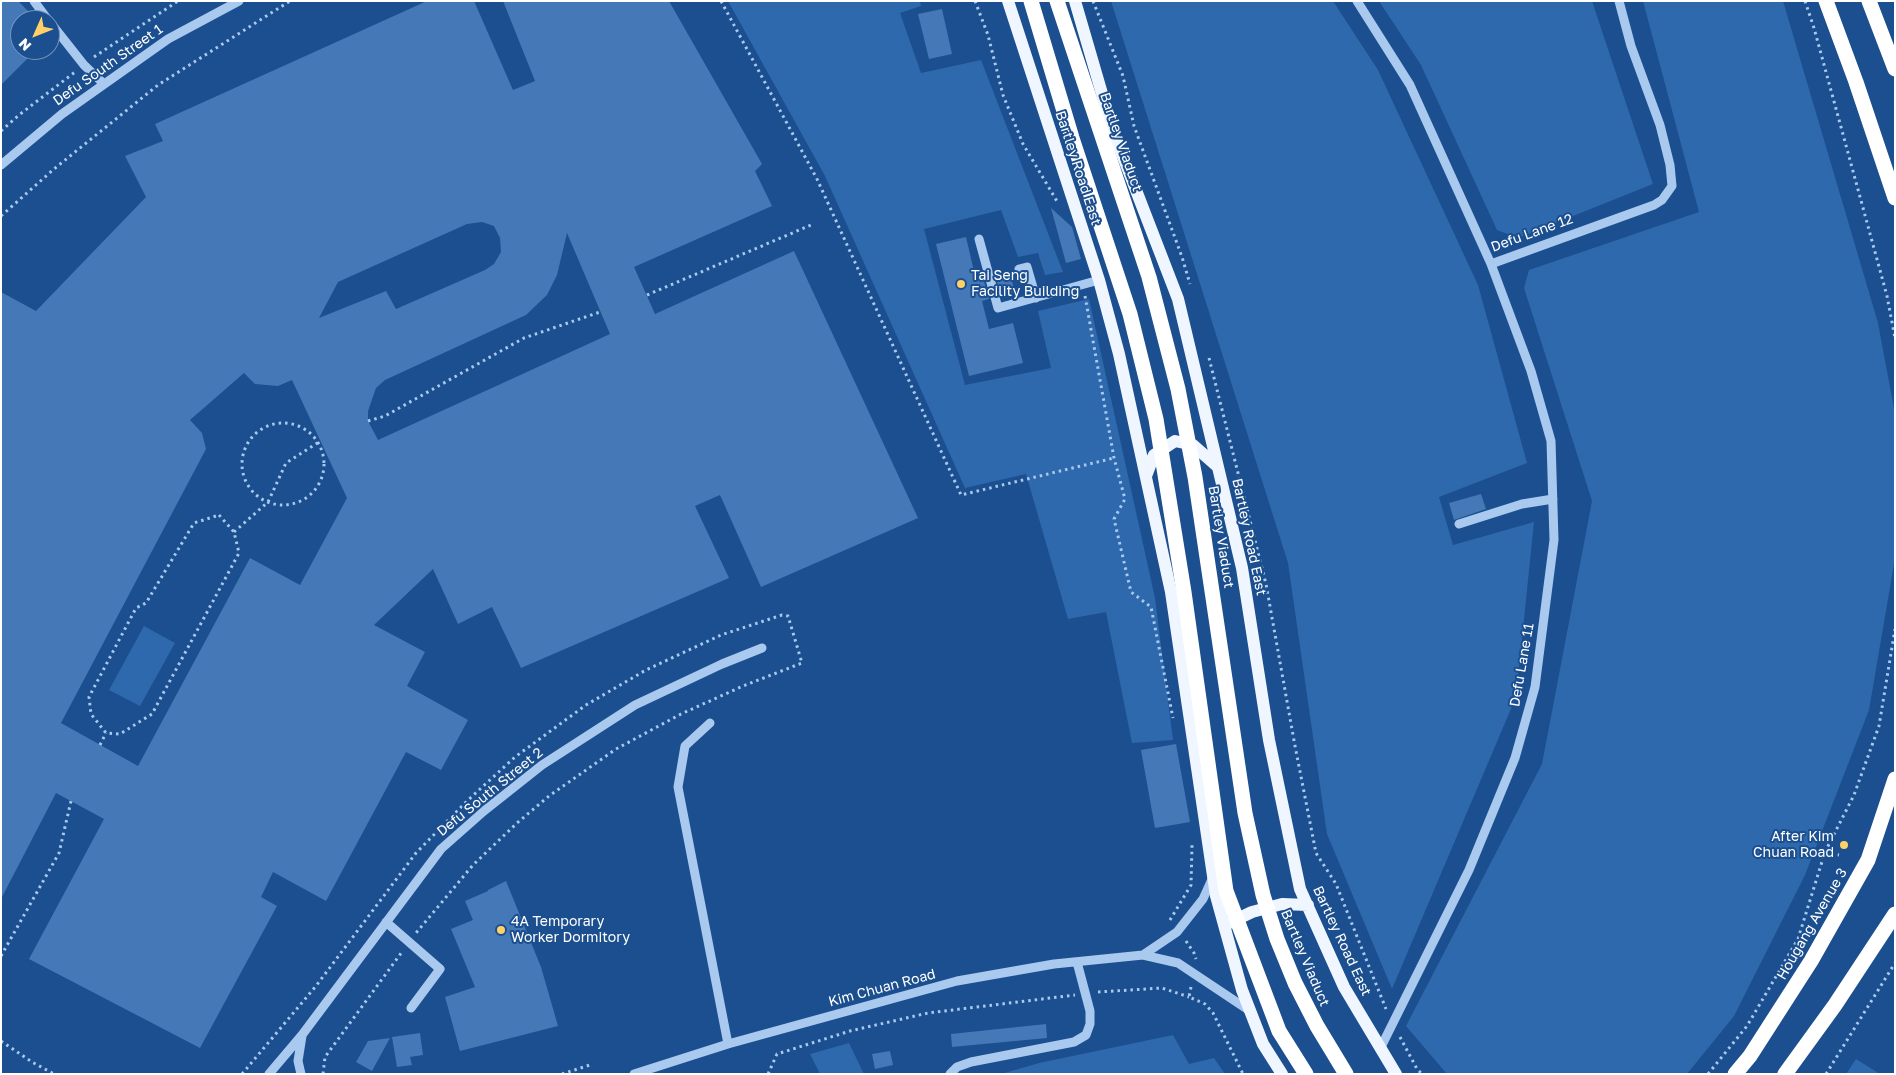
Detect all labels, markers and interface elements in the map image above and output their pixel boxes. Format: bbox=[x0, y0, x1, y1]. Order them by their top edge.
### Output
north arrow bbox=[10, 10, 60, 60]
street label: Defu South Street 1 bbox=[50, 21, 166, 109]
text: N bbox=[15, 35, 34, 55]
street label: Bartley Viaduct bbox=[1096, 90, 1146, 194]
street label: Bartley Road East bbox=[1052, 109, 1104, 227]
street label: Defu Lane 12 bbox=[1489, 210, 1575, 256]
place label: Tai Seng Facility Building bbox=[971, 268, 1079, 300]
marker: Tai Seng Facility Building bbox=[955, 278, 967, 290]
street label: Bartley Road East bbox=[1228, 477, 1270, 597]
street label: Bartley Viaduct bbox=[1205, 485, 1237, 589]
street label: Defu Lane 11 bbox=[1506, 622, 1538, 708]
street label: Defu South Street 2 bbox=[434, 744, 546, 840]
place label: After Kim Chuan Road bbox=[1753, 829, 1834, 862]
marker: After Kim Chuan Road bbox=[1838, 839, 1850, 851]
street label: Hougang Avenue 3 bbox=[1773, 865, 1851, 983]
street label: Bartley Road East bbox=[1309, 883, 1375, 999]
street label: Bartley Viaduct bbox=[1277, 907, 1333, 1009]
place label: 4A Temporary Worker Dormitory bbox=[511, 914, 630, 946]
marker: 4A Temporary Worker Dormitory bbox=[495, 924, 507, 936]
street label: Kim Chuan Road bbox=[827, 966, 937, 1010]

